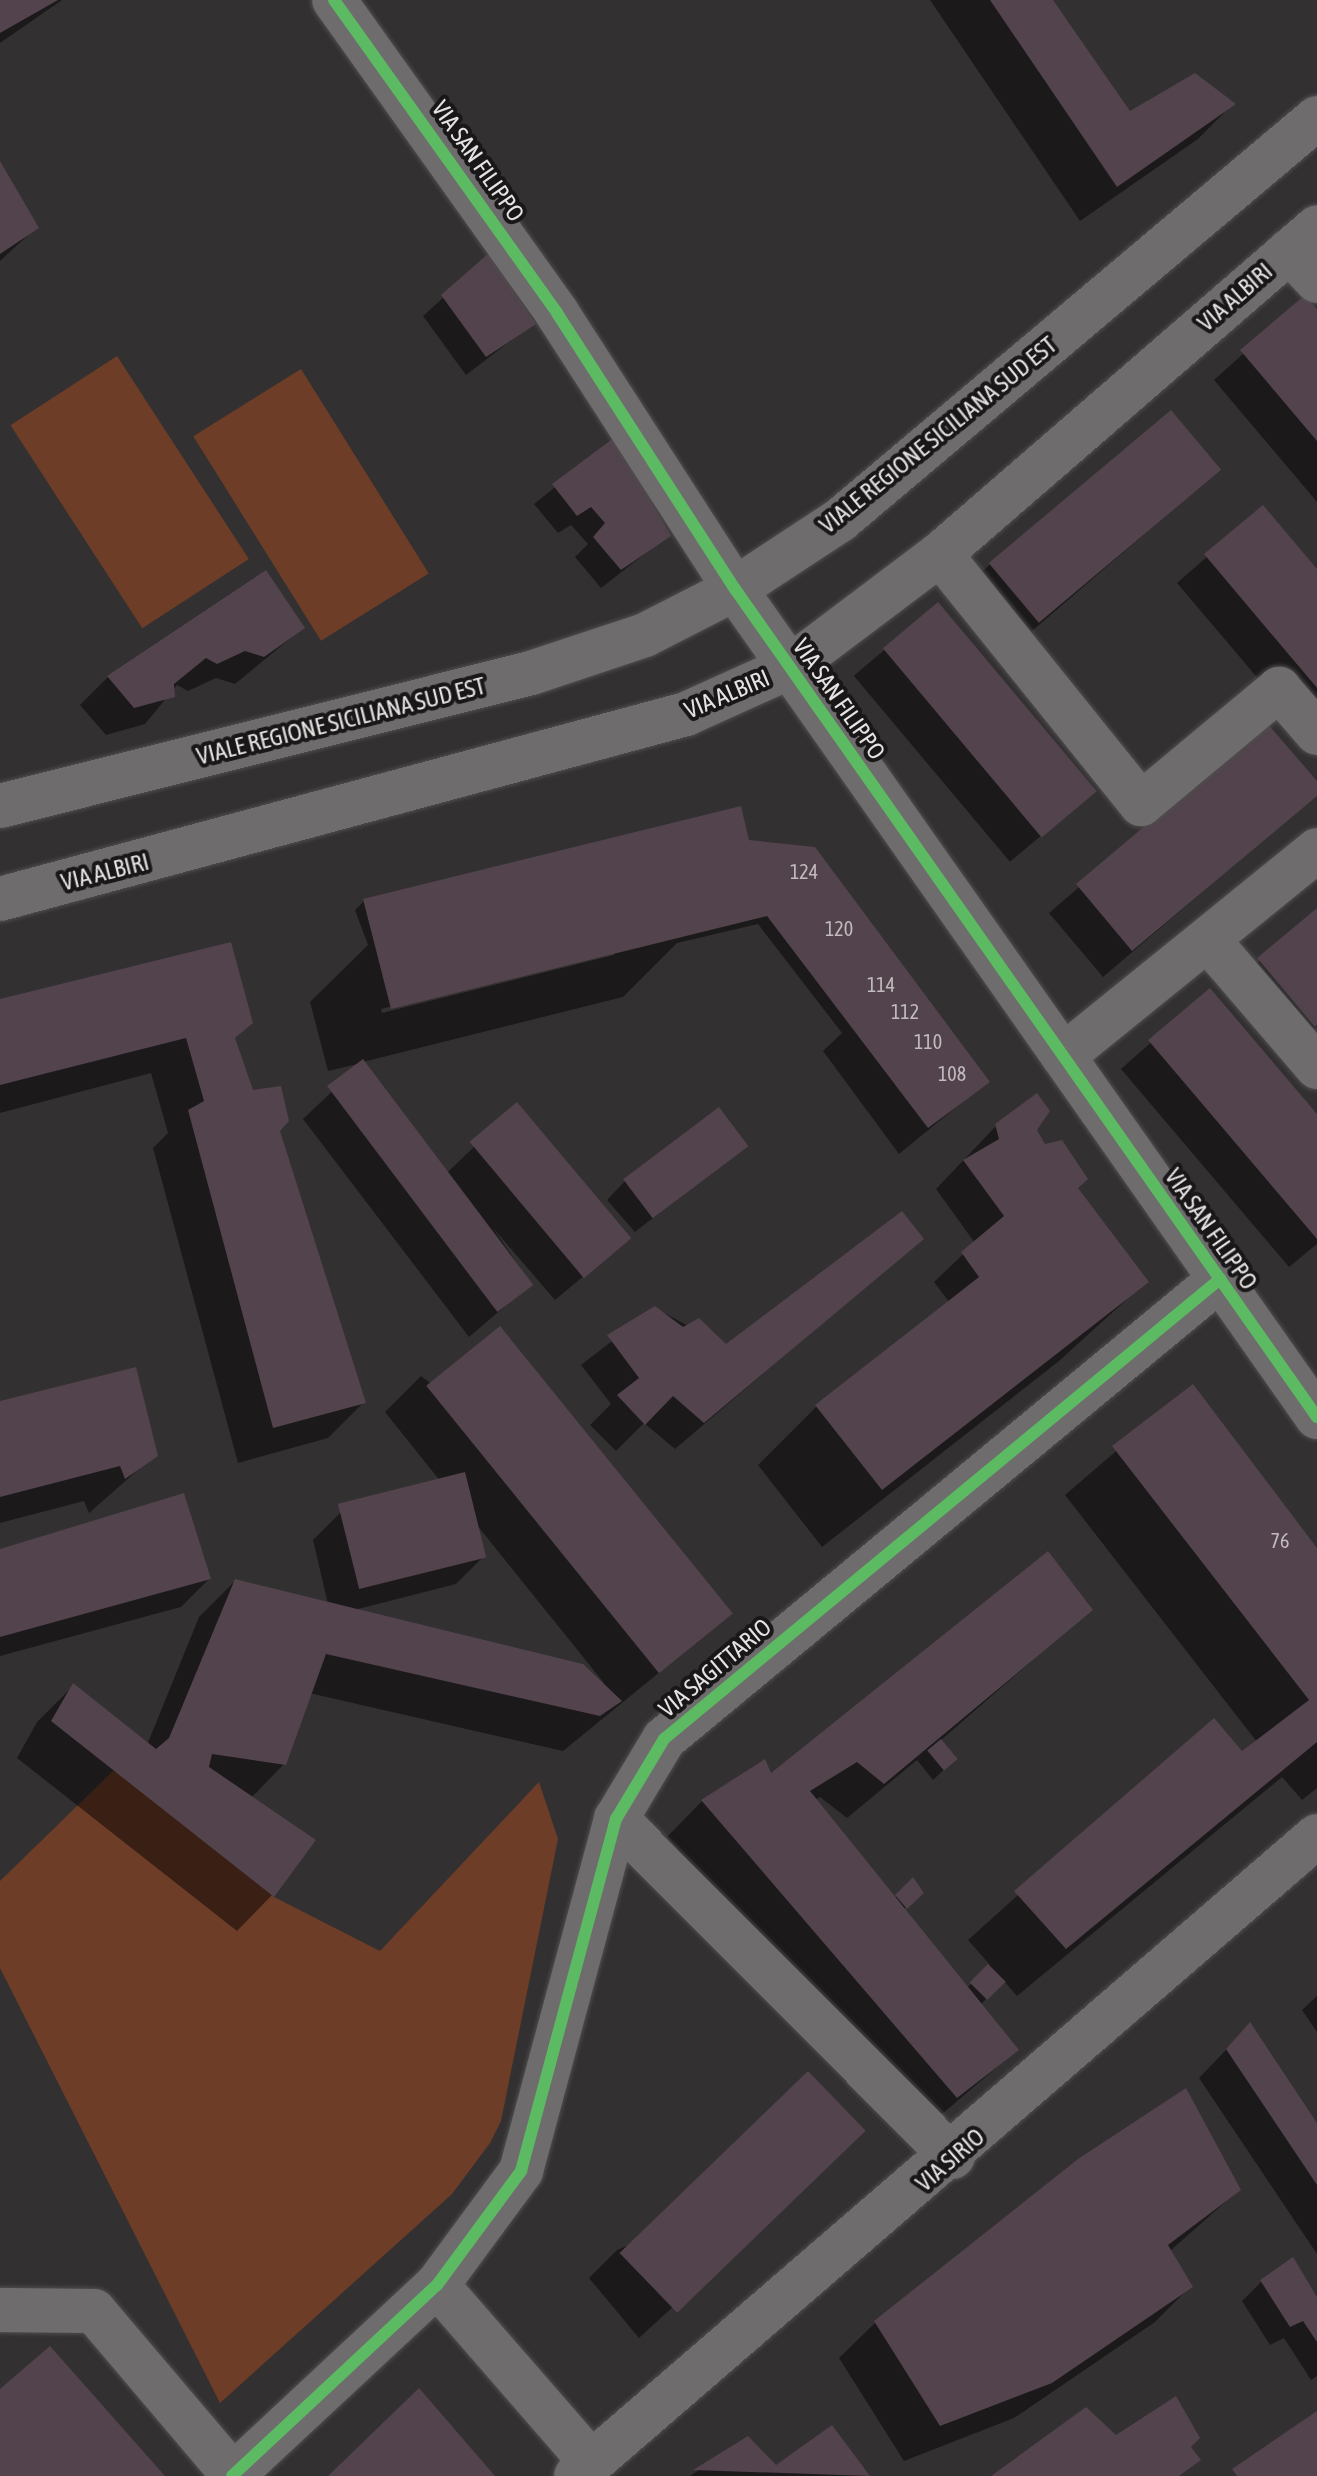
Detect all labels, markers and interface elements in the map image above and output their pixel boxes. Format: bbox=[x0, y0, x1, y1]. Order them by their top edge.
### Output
street label: VIA SAN FILIPPO bbox=[426, 95, 530, 227]
street label: VIA ALBIRI bbox=[1192, 257, 1278, 337]
street label: VIALE REGIONE SICILIANA SUD EST bbox=[814, 331, 1062, 539]
street label: VIA SAN FILIPPO bbox=[787, 633, 891, 765]
street label: VIA ALBIRI bbox=[680, 663, 774, 725]
street label: VIALE REGIONE SICILIANA SUD EST bbox=[194, 671, 488, 771]
street label: VIA ALBIRI bbox=[58, 847, 152, 897]
house number: 124 bbox=[790, 859, 818, 883]
house number: 120 bbox=[825, 916, 853, 940]
house number: 114 bbox=[867, 972, 895, 996]
house number: 112 bbox=[891, 999, 919, 1023]
house number: 110 bbox=[914, 1029, 942, 1053]
house number: 108 bbox=[938, 1061, 966, 1085]
street label: VIA SAN FILIPPO bbox=[1159, 1163, 1263, 1295]
house number: 76 bbox=[1271, 1528, 1289, 1552]
street label: VIA SAGITTARIO bbox=[653, 1613, 777, 1723]
street label: VIA SIRIO bbox=[910, 2122, 990, 2198]

